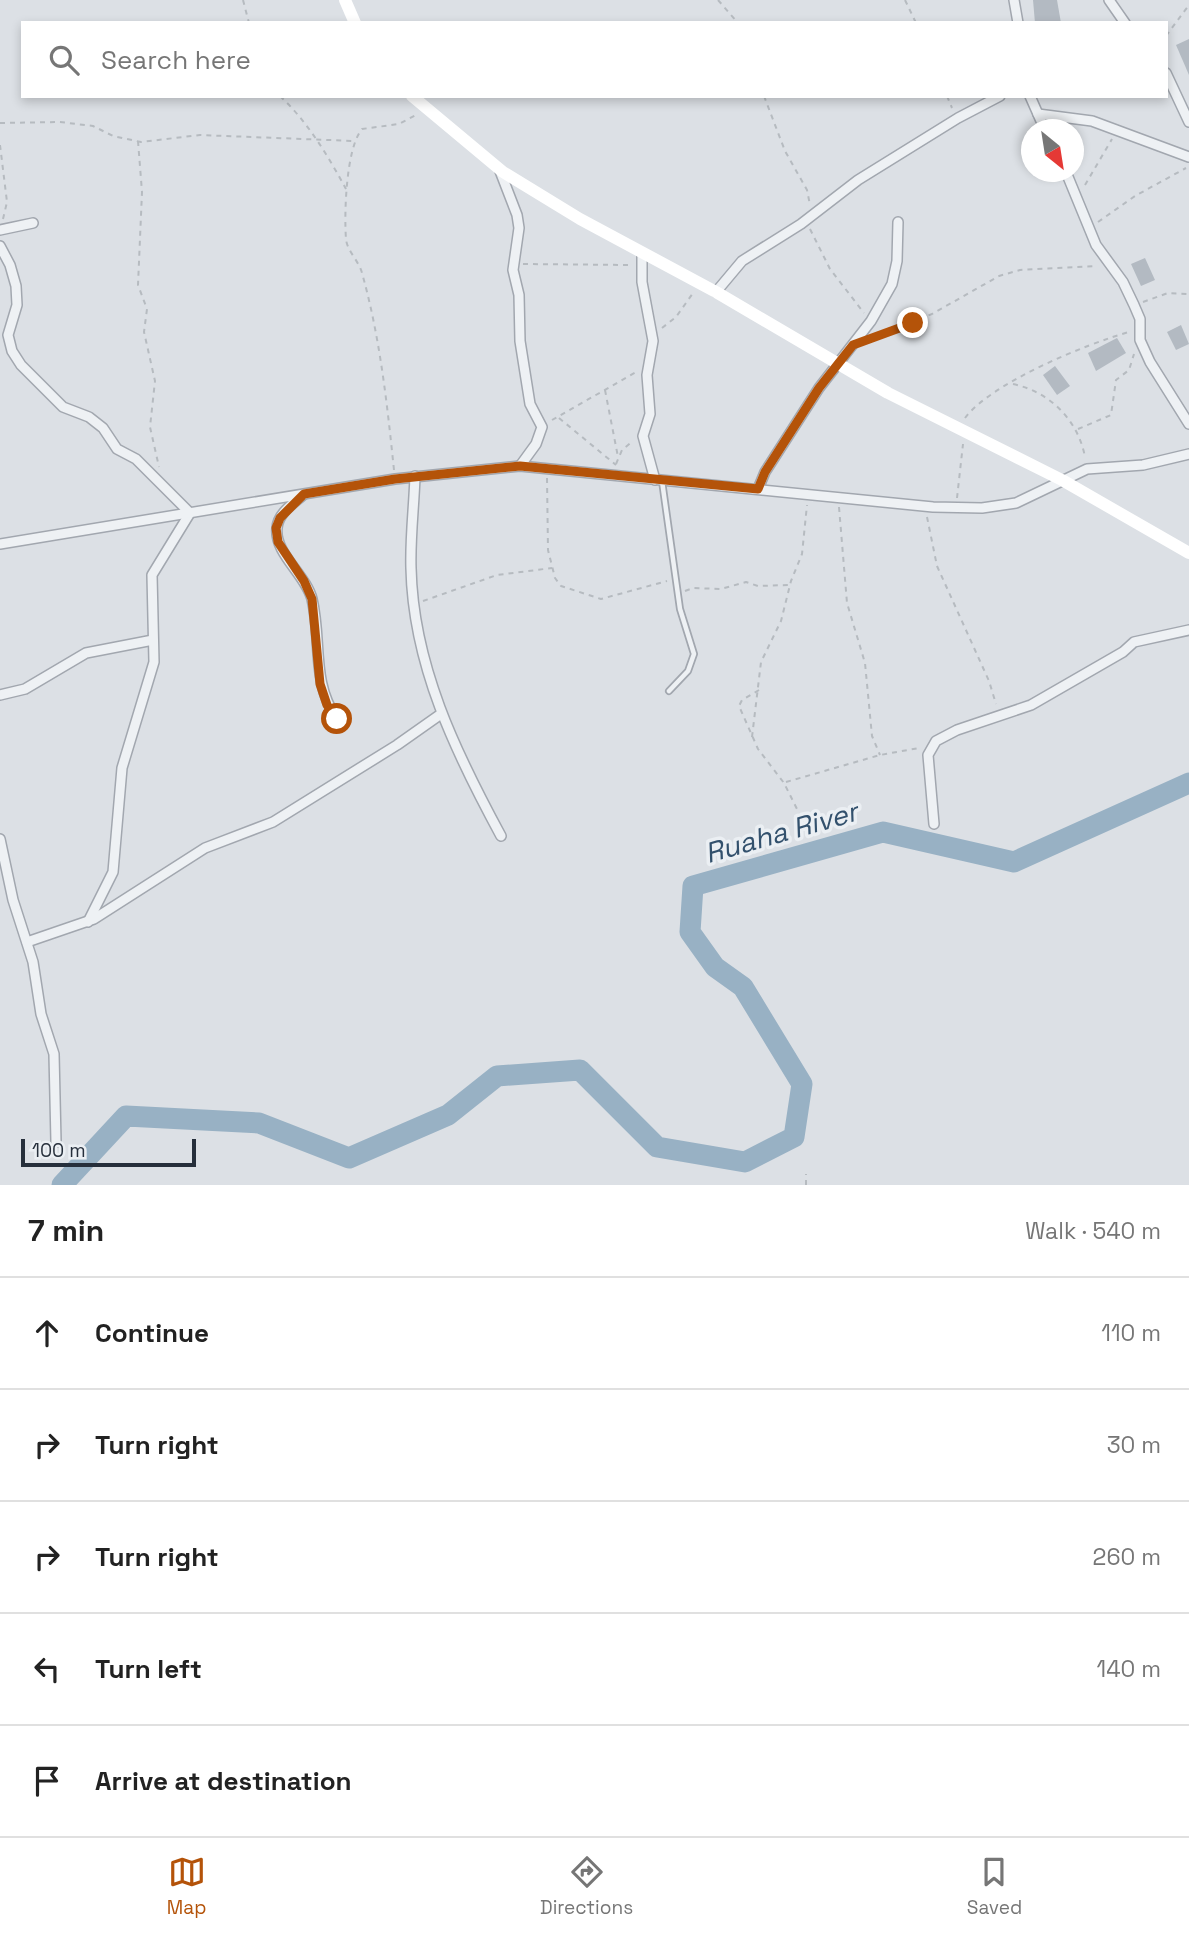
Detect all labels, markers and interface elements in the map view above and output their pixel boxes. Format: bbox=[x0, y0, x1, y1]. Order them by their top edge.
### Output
search box bbox=[21, 21, 1168, 98]
icon: search bbox=[45, 41, 83, 79]
text: Search here bbox=[101, 43, 251, 77]
north arrow bbox=[1021, 119, 1084, 182]
route end bbox=[897, 307, 928, 338]
route start bbox=[321, 703, 352, 734]
water label: Ruaha River bbox=[700, 792, 865, 871]
scale bar bbox=[21, 1136, 196, 1168]
text: 100 m bbox=[32, 1138, 86, 1163]
text: 7 min bbox=[28, 1211, 104, 1250]
text: Walk · 540 m bbox=[1025, 1216, 1161, 1246]
icon: ahead bbox=[28, 1314, 66, 1352]
text: Continue bbox=[95, 1316, 209, 1350]
text: 110 m bbox=[1101, 1318, 1161, 1348]
icon: right bbox=[28, 1426, 66, 1464]
text: Turn right bbox=[95, 1428, 219, 1462]
text: 30 m bbox=[1107, 1430, 1161, 1460]
icon: right bbox=[28, 1538, 66, 1576]
text: Turn right bbox=[95, 1540, 219, 1574]
text: 260 m bbox=[1093, 1542, 1161, 1572]
icon: left bbox=[28, 1650, 66, 1688]
text: Turn left bbox=[95, 1652, 202, 1686]
text: 140 m bbox=[1097, 1654, 1161, 1684]
icon: arrive bbox=[28, 1762, 66, 1800]
text: Arrive at destination bbox=[95, 1764, 352, 1798]
tab: Map bbox=[167, 1853, 206, 1920]
tab: Directions bbox=[540, 1853, 633, 1920]
tab: Saved bbox=[967, 1853, 1022, 1920]

